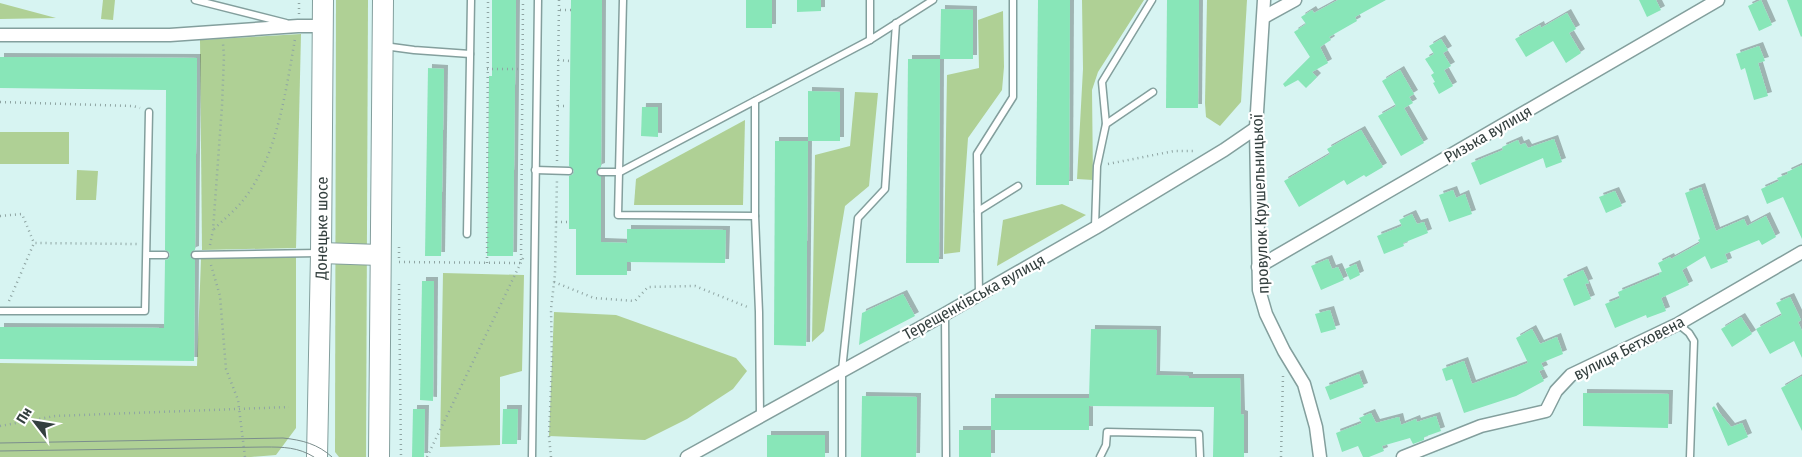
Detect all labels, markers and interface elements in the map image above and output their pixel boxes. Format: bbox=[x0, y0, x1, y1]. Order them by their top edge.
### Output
street label: Ризька вулиця bbox=[1441, 101, 1535, 167]
street label: провулок Крушельницької bbox=[1247, 113, 1273, 294]
street label: Донецьке шосе bbox=[311, 176, 331, 281]
street label: Терещенківська вулиця bbox=[900, 250, 1048, 344]
street label: вулиця Бетховена bbox=[1570, 312, 1688, 384]
north arrow bbox=[10, 397, 60, 447]
text: Пн bbox=[13, 404, 36, 427]

